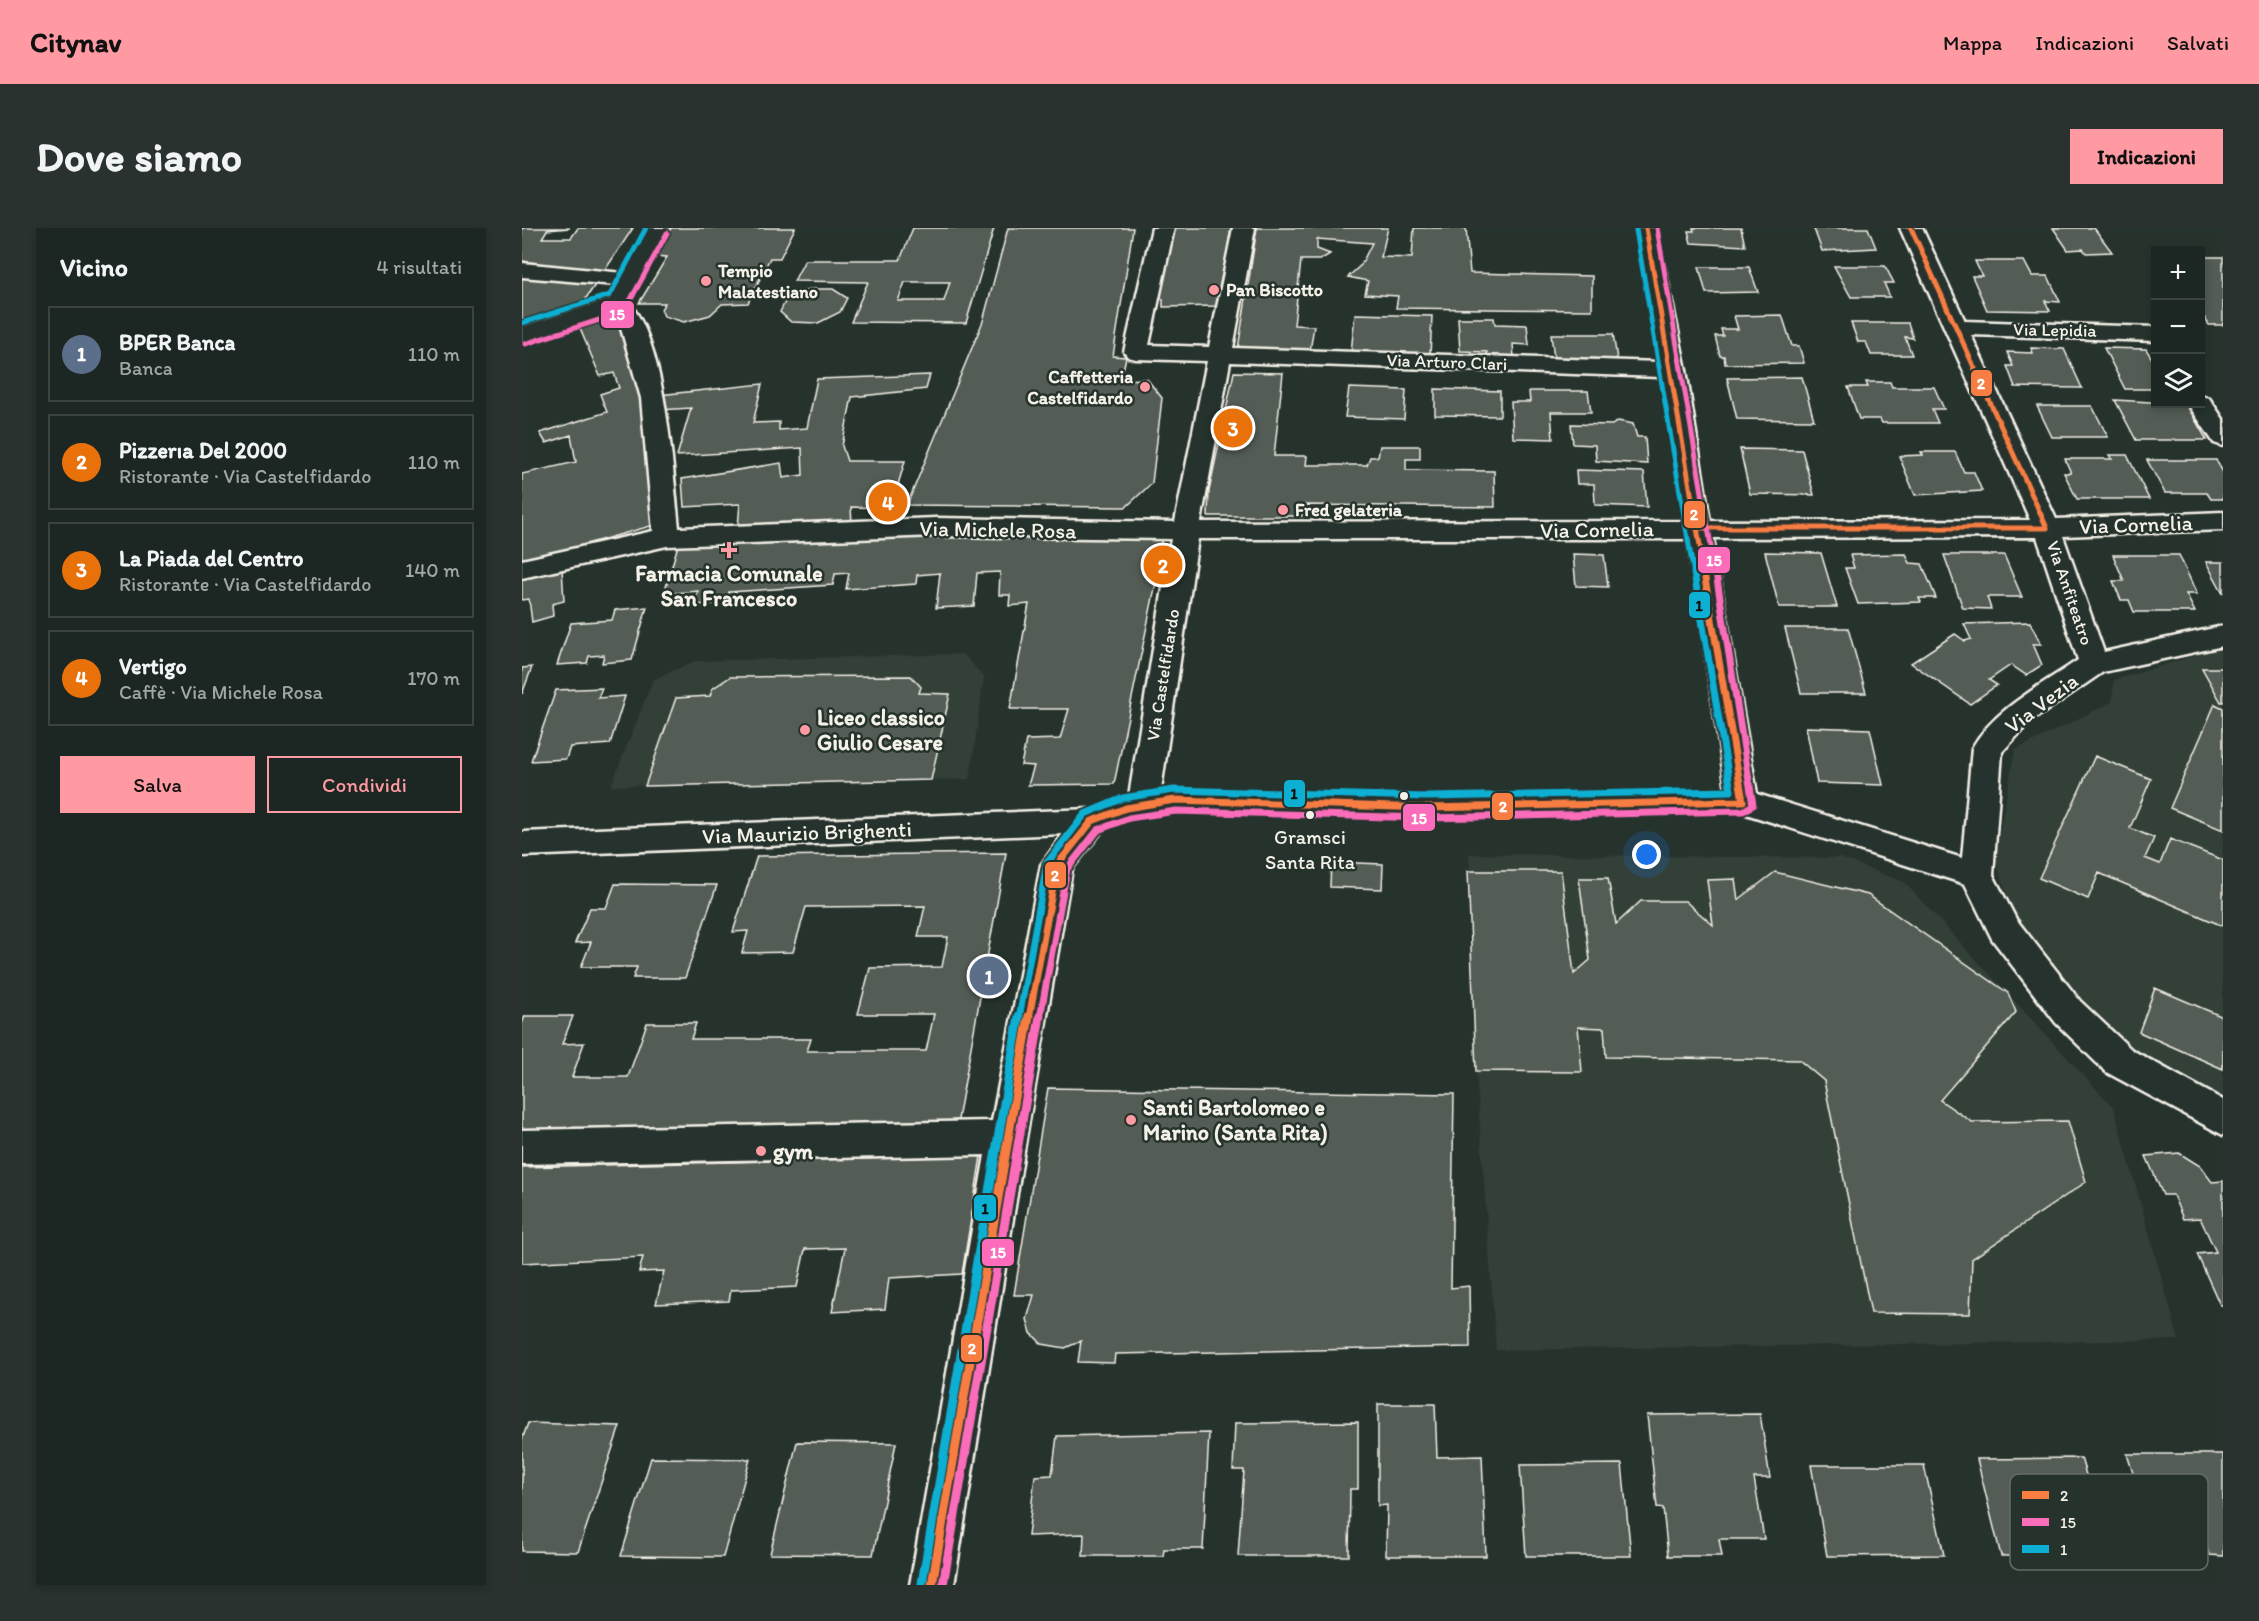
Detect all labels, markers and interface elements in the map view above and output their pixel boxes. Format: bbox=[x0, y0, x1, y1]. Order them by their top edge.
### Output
text: Citynav bbox=[30, 25, 121, 59]
text: Mappa bbox=[1943, 30, 2002, 55]
text: Indicazioni bbox=[2035, 30, 2134, 55]
text: Salvati bbox=[2167, 30, 2229, 55]
button: Indicazioni bbox=[2070, 129, 2223, 184]
text: Dove siamo bbox=[36, 131, 242, 182]
map controls bbox=[2151, 246, 2205, 408]
button: + bbox=[2151, 246, 2205, 300]
text: Vicino bbox=[60, 251, 128, 283]
text: 4 risultati bbox=[376, 255, 462, 279]
place label: Tempio Malatestiano bbox=[717, 260, 818, 303]
marker: Tempio Malatestiano bbox=[699, 274, 713, 288]
place label: Pan Biscotto bbox=[1226, 279, 1323, 301]
marker: Pan Biscotto bbox=[1207, 283, 1221, 297]
line badge: 15 bbox=[600, 300, 635, 329]
button: − bbox=[2151, 300, 2205, 354]
text: 15 bbox=[609, 305, 626, 324]
street label: Via Lepidia bbox=[2013, 318, 2098, 342]
text: BPER Banca bbox=[119, 329, 235, 356]
text: 1 bbox=[77, 342, 86, 366]
text: 110 m bbox=[408, 342, 460, 366]
street label: Via Arturo Clari bbox=[1386, 349, 1508, 375]
button: layers bbox=[2151, 354, 2205, 408]
text: Banca bbox=[119, 356, 173, 380]
place label: Caffetteria Castelfidardo bbox=[1027, 366, 1133, 409]
line badge: 2 bbox=[1970, 369, 1993, 397]
text: 2 bbox=[1977, 374, 1986, 393]
marker: Caffetteria Castelfidardo bbox=[1138, 380, 1152, 394]
pin: 3 bbox=[1214, 406, 1252, 450]
text: Pizzerıa Del 2000 bbox=[119, 437, 287, 464]
text: 2 bbox=[76, 450, 87, 474]
text: 110 m bbox=[408, 450, 460, 474]
text: Ristorante · Via Castelfidardo bbox=[119, 464, 371, 488]
pin: 4 bbox=[868, 480, 908, 524]
place label: Fred gelateria bbox=[1295, 499, 1403, 521]
line badge: 2 bbox=[1683, 500, 1706, 529]
marker: Fred gelateria bbox=[1276, 503, 1290, 517]
text: 2 bbox=[1690, 505, 1699, 524]
street label: Via Cornelia bbox=[2079, 509, 2194, 540]
street label: Via Michele Rosa bbox=[919, 515, 1077, 544]
street label: Via Cornelia bbox=[1540, 515, 1655, 544]
street label: Via Anfiteatro bbox=[2042, 538, 2098, 648]
pin: 2 bbox=[1144, 542, 1182, 588]
marker: Farmacia Comunale San Francesco bbox=[722, 543, 736, 557]
text: La Piada del Centro bbox=[119, 545, 304, 572]
line badge: 15 bbox=[1697, 546, 1731, 574]
text: 15 bbox=[1706, 551, 1723, 570]
text: 3 bbox=[76, 558, 87, 582]
text: 140 m bbox=[405, 558, 460, 582]
place label: Farmacia Comunale San Francesco bbox=[635, 560, 823, 612]
text: Ristorante · Via Castelfidardo bbox=[119, 572, 371, 596]
line badge: 1 bbox=[1688, 591, 1711, 619]
text: 1 bbox=[1695, 596, 1703, 615]
street label: Via Castelfidardo bbox=[1142, 607, 1184, 743]
text: Vertigo bbox=[119, 653, 187, 680]
text: 4 bbox=[75, 666, 88, 690]
text: 170 m bbox=[407, 666, 460, 690]
street label: Via Vezia bbox=[1999, 667, 2083, 740]
text: Caffè · Via Michele Rosa bbox=[119, 680, 323, 704]
place label: Liceo classico Giulio Cesare bbox=[817, 704, 945, 756]
marker: Liceo classico Giulio Cesare bbox=[798, 723, 812, 737]
button: Salva bbox=[60, 756, 255, 813]
button: Condividi bbox=[267, 756, 462, 813]
line badge: 1 bbox=[1283, 779, 1306, 808]
text: 1 bbox=[1290, 784, 1298, 803]
unlabelled marker bbox=[1398, 790, 1410, 802]
line badge: 2 bbox=[1491, 792, 1514, 821]
text: 2 bbox=[1499, 797, 1508, 816]
line badge: 15 bbox=[1402, 803, 1436, 832]
marker: Gramsci Santa Rita bbox=[1304, 809, 1316, 821]
text: 15 bbox=[1411, 809, 1428, 828]
street label: Via Maurizio Brighenti bbox=[702, 815, 912, 850]
place label: Gramsci Santa Rita bbox=[1265, 825, 1356, 874]
your location bbox=[1632, 840, 1661, 869]
line badge: 2 bbox=[1044, 861, 1067, 889]
text: 2 bbox=[1051, 866, 1060, 885]
pin: 1 bbox=[970, 954, 1008, 999]
place label: Santi Bartolomeo e Marino (Santa Rita) bbox=[1143, 1094, 1328, 1146]
marker: Santi Bartolomeo e Marino (Santa Rita) bbox=[1124, 1113, 1138, 1127]
place label: gym bbox=[773, 1138, 814, 1165]
marker: gym bbox=[754, 1144, 768, 1158]
line badge: 1 bbox=[973, 1194, 997, 1222]
text: 1 bbox=[981, 1199, 989, 1218]
line badge: 15 bbox=[981, 1238, 1015, 1267]
text: 15 bbox=[990, 1243, 1007, 1262]
line badge: 2 bbox=[960, 1334, 983, 1363]
text: 2 bbox=[968, 1339, 977, 1358]
legend bbox=[2010, 1474, 2208, 1570]
text: 2 bbox=[2060, 1486, 2069, 1505]
text: 15 bbox=[2060, 1513, 2076, 1532]
text: 1 bbox=[2060, 1540, 2068, 1559]

